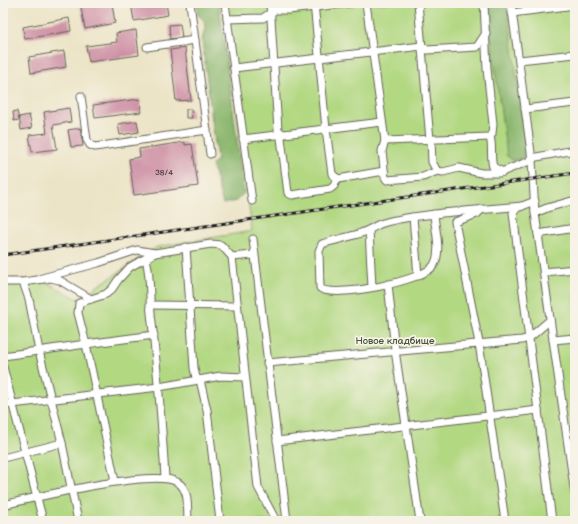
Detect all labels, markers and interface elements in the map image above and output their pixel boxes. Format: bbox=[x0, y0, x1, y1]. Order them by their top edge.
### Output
house number: 38/4 bbox=[155, 168, 173, 177]
park label: Новое кладбище bbox=[355, 335, 435, 347]

